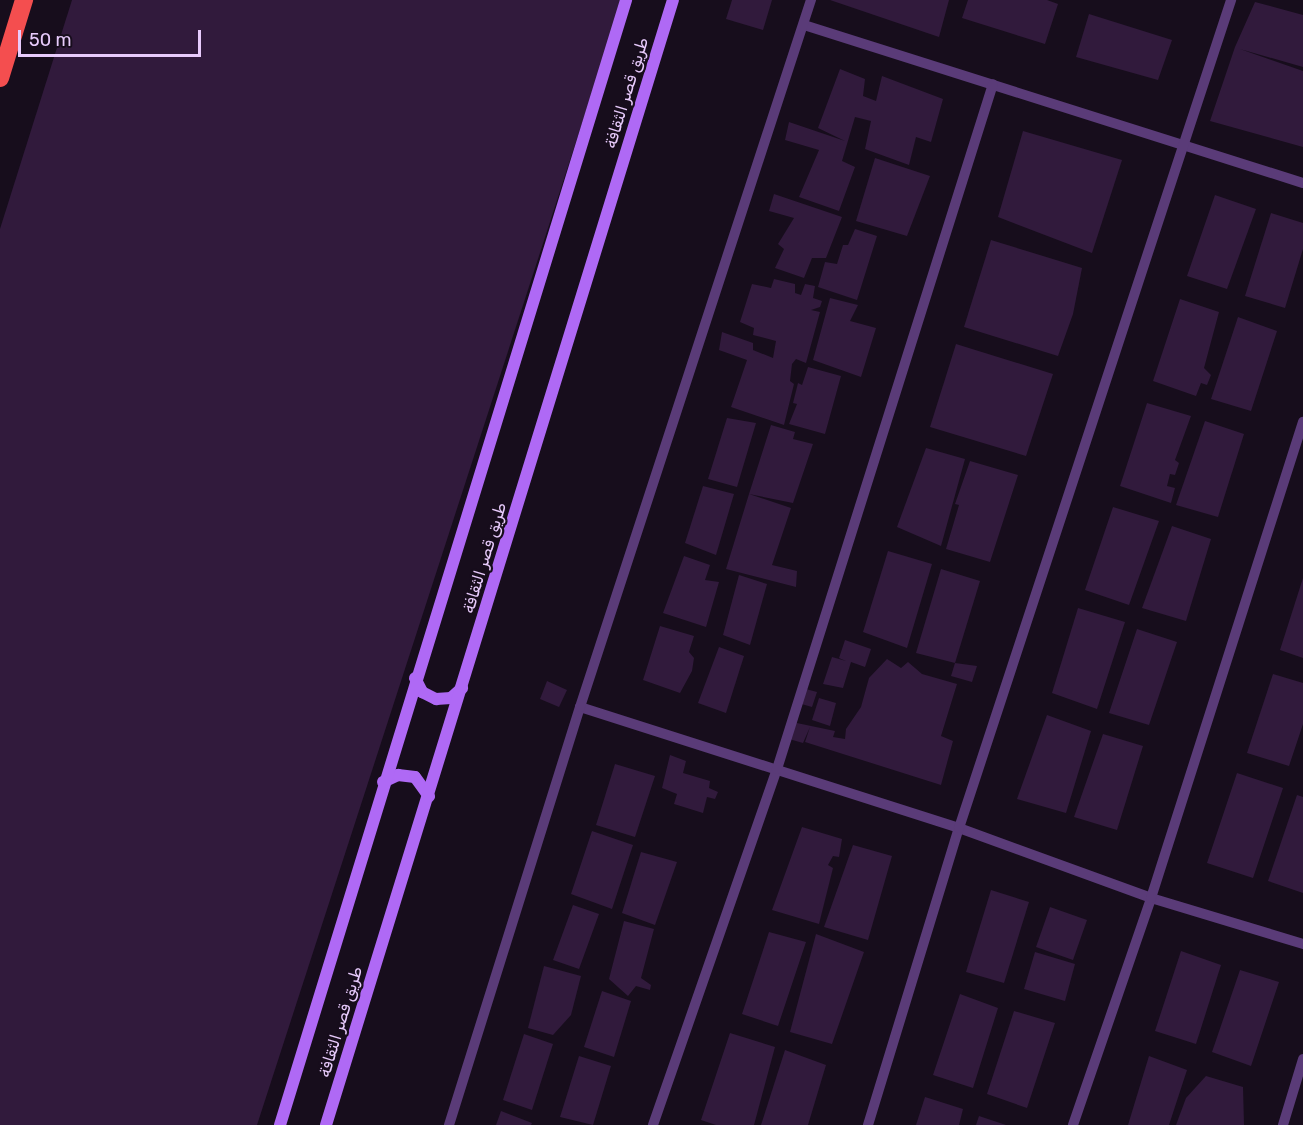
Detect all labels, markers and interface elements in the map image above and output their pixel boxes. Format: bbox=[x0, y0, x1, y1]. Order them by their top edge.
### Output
scale bar bbox=[21, 18, 204, 56]
text: 50 m bbox=[29, 29, 72, 51]
street label: طريق قصر الثقافة bbox=[601, 35, 653, 151]
street label: طريق قصر الثقافة bbox=[459, 500, 511, 616]
street label: طريق قصر الثقافة bbox=[315, 964, 367, 1080]

